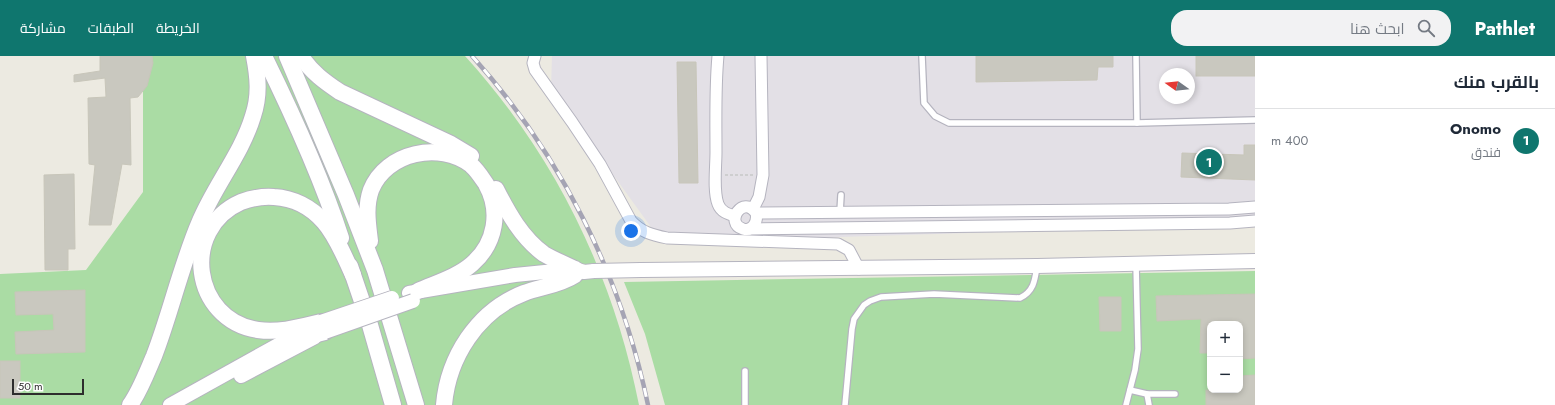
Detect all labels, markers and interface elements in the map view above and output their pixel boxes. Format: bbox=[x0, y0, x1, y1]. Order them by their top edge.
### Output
search box bbox=[1171, 10, 1451, 46]
text: Pathlet bbox=[1475, 15, 1535, 42]
icon: search bbox=[1415, 17, 1437, 39]
text: مشاركة bbox=[20, 18, 66, 38]
text: الطبقات bbox=[88, 18, 134, 38]
text: الخريطة bbox=[156, 18, 200, 38]
text: ابحث هنا bbox=[1350, 18, 1405, 40]
north arrow bbox=[1159, 68, 1195, 104]
text: بالقرب منك bbox=[1454, 70, 1539, 94]
text: Onomo bbox=[1450, 118, 1501, 140]
text: 400 m bbox=[1271, 131, 1308, 150]
text: 1 bbox=[1523, 131, 1529, 150]
text: فندق bbox=[1471, 143, 1501, 162]
pin: 1 bbox=[1196, 147, 1222, 177]
your location bbox=[621, 221, 641, 241]
map controls bbox=[1207, 321, 1243, 393]
button: + bbox=[1207, 321, 1243, 357]
button: − bbox=[1207, 357, 1243, 393]
scale bar bbox=[12, 377, 84, 396]
text: 50 m bbox=[18, 378, 43, 394]

